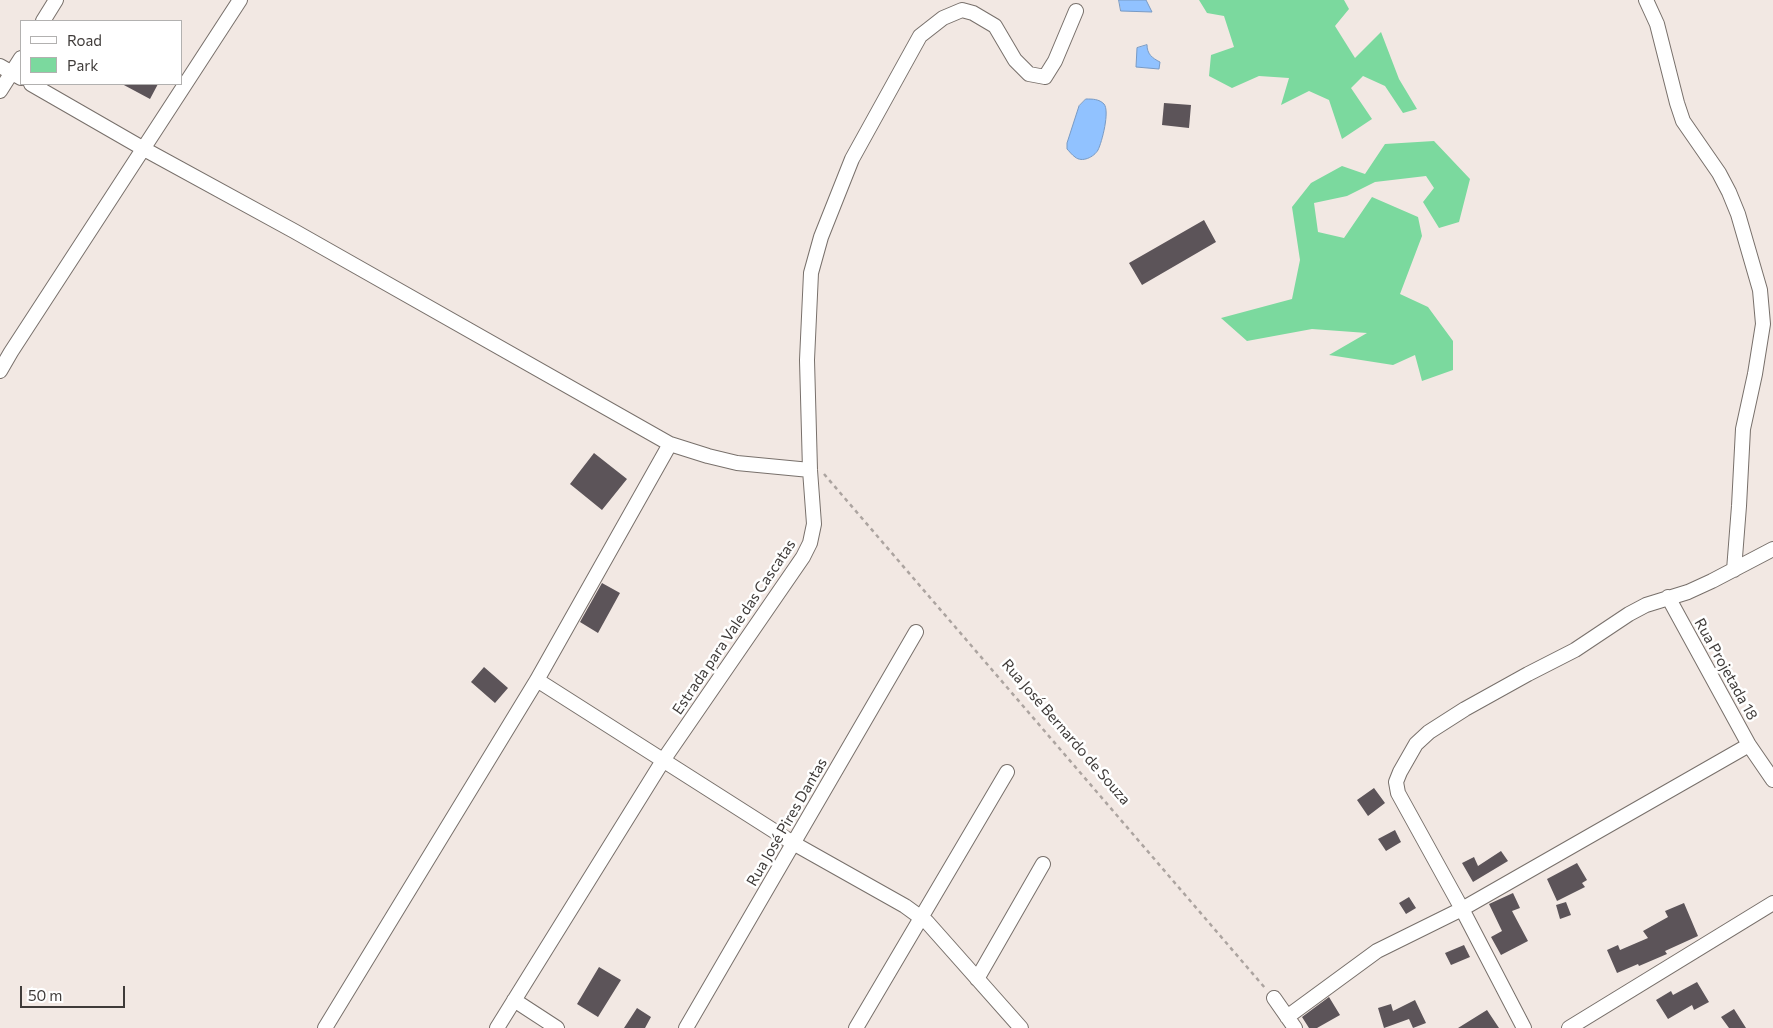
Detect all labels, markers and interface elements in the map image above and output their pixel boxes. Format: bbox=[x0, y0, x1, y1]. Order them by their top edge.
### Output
legend bbox=[20, 20, 182, 85]
text: Road bbox=[67, 31, 102, 49]
text: Park bbox=[67, 56, 98, 74]
street label: Estrada para Vale das Cascatas bbox=[669, 536, 799, 718]
street label: Rua Projetada 18 bbox=[1691, 615, 1761, 723]
street label: Rua José Bernardo de Souza bbox=[998, 656, 1134, 808]
street label: Rua José Pires Dantas bbox=[743, 755, 831, 889]
scale bar bbox=[22, 976, 128, 1008]
text: 50 m bbox=[28, 986, 62, 1004]

